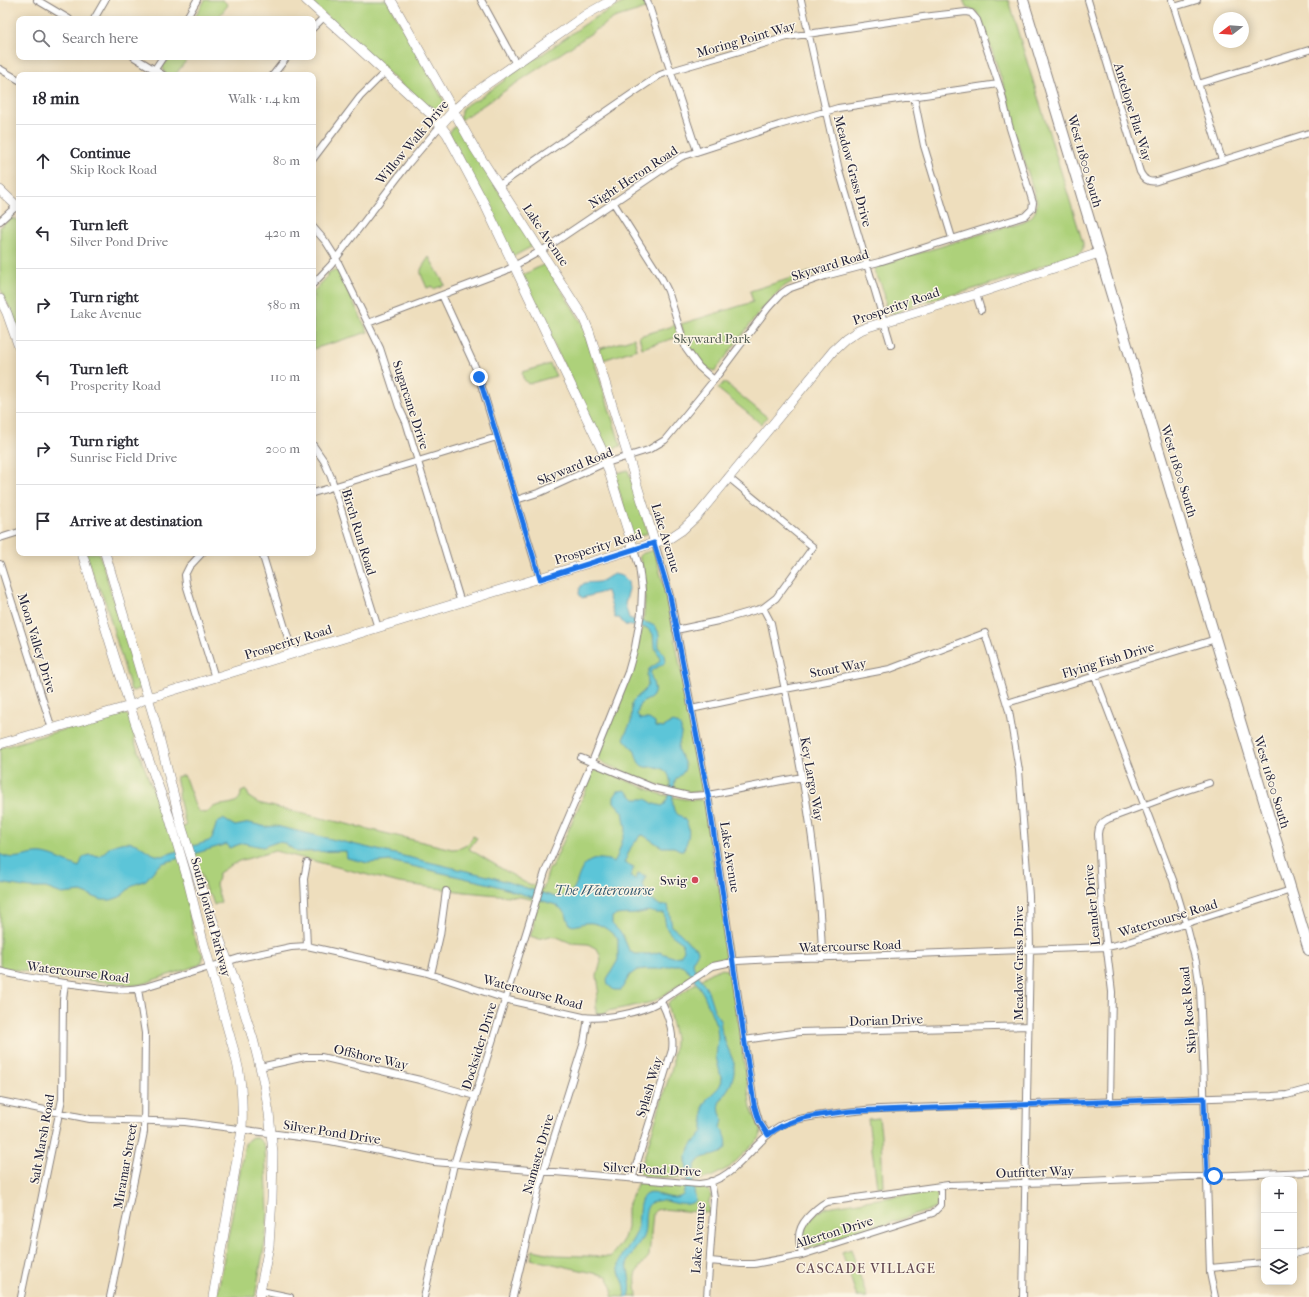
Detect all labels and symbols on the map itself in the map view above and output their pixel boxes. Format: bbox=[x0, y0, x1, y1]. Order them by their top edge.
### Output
north arrow bbox=[1213, 12, 1249, 48]
street label: Moring Point Way bbox=[695, 17, 798, 60]
street label: Antelope Flat Way bbox=[1111, 60, 1155, 164]
street label: Willow Walk Drive bbox=[372, 96, 452, 188]
street label: West 11800 South bbox=[1064, 112, 1106, 210]
street label: Meadow Grass Drive bbox=[831, 114, 875, 229]
street label: Night Heron Road bbox=[586, 142, 681, 211]
street label: Lake Avenue bbox=[520, 201, 573, 269]
street label: Skyward Road bbox=[790, 246, 871, 284]
street label: Prosperity Road bbox=[851, 284, 942, 328]
park label: Skyward Park bbox=[674, 331, 751, 346]
street label: Sugarcane Drive bbox=[390, 359, 433, 452]
route end bbox=[470, 368, 488, 386]
street label: West 11800 South bbox=[1158, 422, 1200, 520]
street label: Skyward Road bbox=[535, 444, 616, 488]
street label: Birch Run Road bbox=[339, 487, 380, 578]
street label: Lake Avenue bbox=[648, 502, 684, 575]
street label: Prosperity Road bbox=[552, 526, 644, 567]
street label: Moon Valley Drive bbox=[15, 591, 59, 695]
street label: Prosperity Road bbox=[242, 621, 334, 662]
street label: Flying Fish Drive bbox=[1060, 639, 1157, 681]
street label: Stout Way bbox=[809, 655, 869, 681]
street label: West 11800 South bbox=[1251, 733, 1293, 831]
street label: Key Largo Way bbox=[797, 736, 827, 823]
street label: Lake Avenue bbox=[717, 820, 743, 894]
street label: South Jordan Parkway bbox=[188, 856, 234, 980]
street label: Leander Drive bbox=[1081, 863, 1103, 946]
place label: Swig bbox=[660, 873, 688, 888]
marker: Swig bbox=[690, 875, 700, 885]
water label: The Watercourse bbox=[555, 882, 654, 899]
street label: Watercourse Road bbox=[1116, 896, 1220, 940]
street label: Meadow Grass Drive bbox=[1011, 905, 1026, 1020]
street label: Watercourse Road bbox=[798, 937, 902, 955]
street label: Watercourse Road bbox=[25, 958, 131, 986]
street label: Skip Rock Road bbox=[1177, 965, 1199, 1054]
street label: Watercourse Road bbox=[481, 971, 585, 1013]
street label: Docksider Drive bbox=[459, 1000, 500, 1092]
street label: Dorian Drive bbox=[849, 1011, 924, 1029]
street label: Offshore Way bbox=[332, 1041, 411, 1073]
street label: Splash Way bbox=[633, 1054, 666, 1119]
street label: Salt Marsh Road bbox=[27, 1092, 57, 1185]
street label: Namaste Drive bbox=[519, 1112, 557, 1196]
street label: Silver Pond Drive bbox=[282, 1117, 382, 1147]
street label: Miramar Street bbox=[110, 1122, 140, 1210]
street label: Silver Pond Drive bbox=[603, 1159, 702, 1179]
street label: Outfitter Way bbox=[996, 1163, 1075, 1181]
route start bbox=[1205, 1167, 1223, 1185]
street label: Lake Avenue bbox=[688, 1201, 708, 1274]
street label: Allerton Drive bbox=[792, 1213, 875, 1251]
district label: CASCADE VILLAGE bbox=[796, 1260, 936, 1277]

